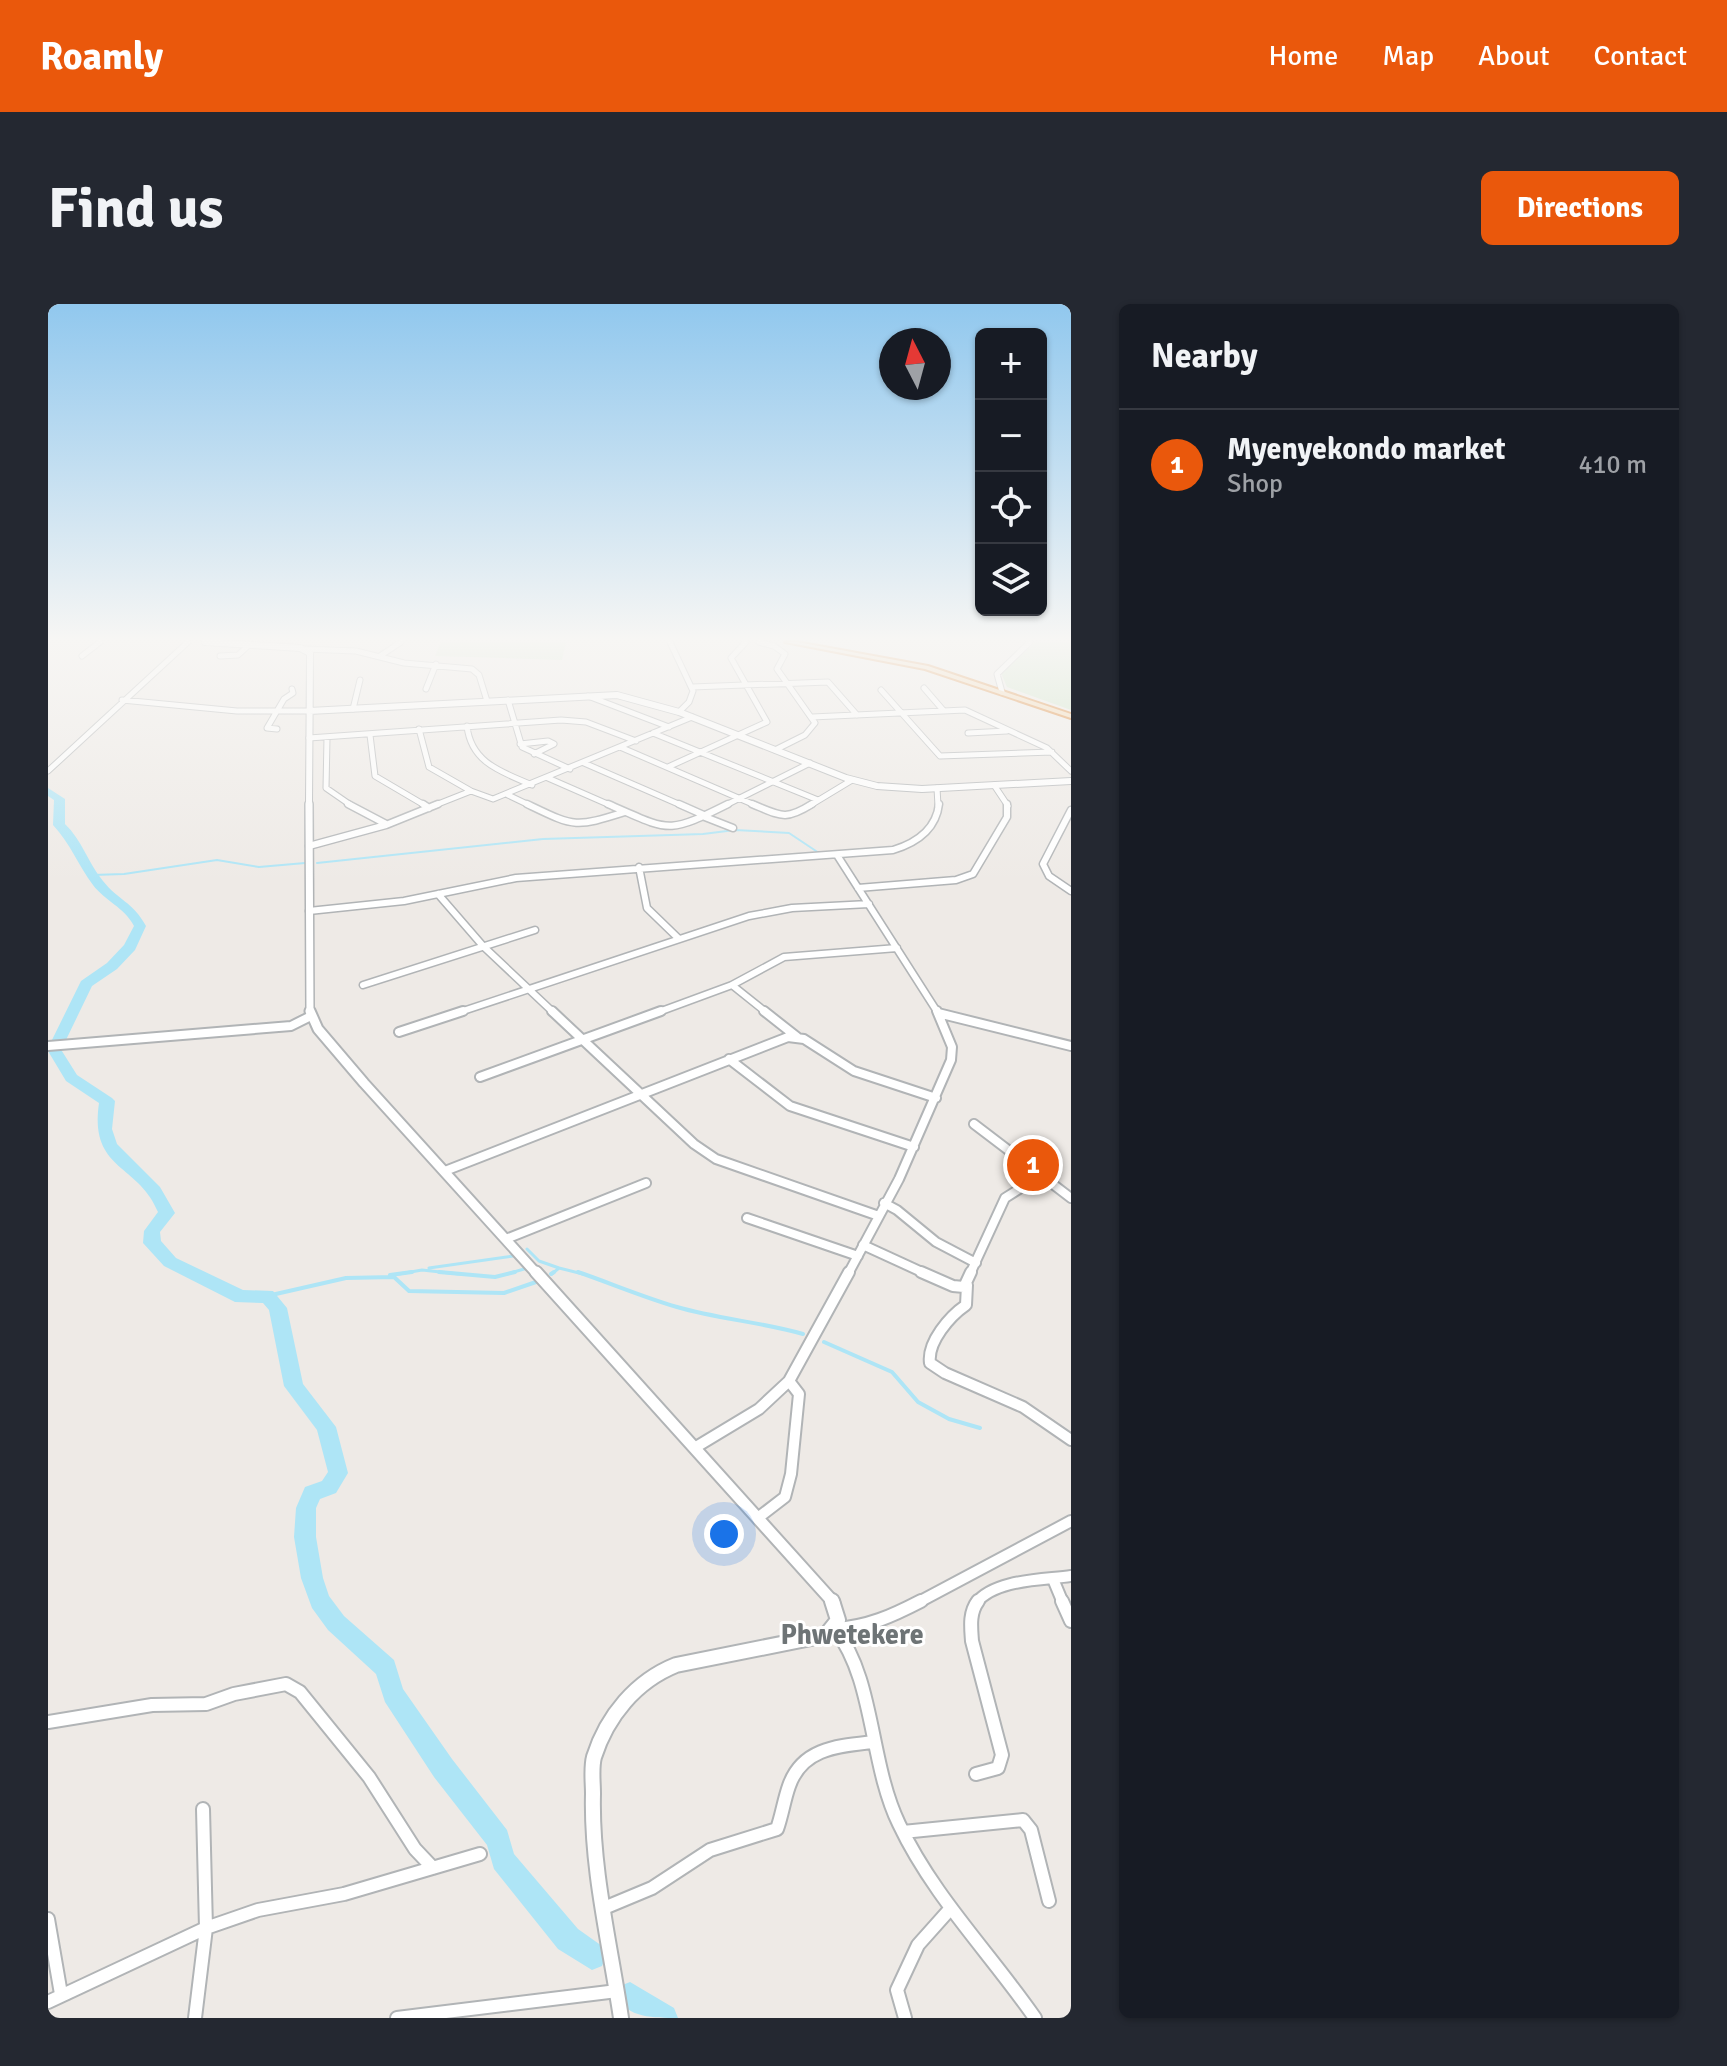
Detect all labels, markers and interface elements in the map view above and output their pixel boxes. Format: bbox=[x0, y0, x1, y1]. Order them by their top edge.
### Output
text: Roamly bbox=[40, 33, 163, 80]
text: Home bbox=[1269, 39, 1338, 73]
text: Map bbox=[1382, 39, 1434, 73]
text: About bbox=[1478, 39, 1550, 73]
text: Contact bbox=[1594, 39, 1687, 73]
button: Directions bbox=[1481, 171, 1679, 245]
text: Find us bbox=[48, 174, 223, 243]
north arrow bbox=[879, 328, 951, 400]
map controls bbox=[975, 328, 1047, 616]
button: + bbox=[975, 328, 1047, 400]
text: Nearby bbox=[1151, 335, 1258, 377]
button: − bbox=[975, 400, 1047, 472]
text: Myenyekondo market bbox=[1227, 431, 1506, 468]
text: 1 bbox=[1170, 449, 1184, 481]
text: 410 m bbox=[1578, 449, 1647, 481]
text: Shop bbox=[1227, 468, 1283, 500]
button: locate bbox=[975, 472, 1047, 544]
button: layers bbox=[975, 544, 1047, 616]
pin: 1 bbox=[1007, 1135, 1059, 1195]
your location bbox=[704, 1514, 744, 1554]
district label: Phwetekere bbox=[780, 1618, 924, 1652]

